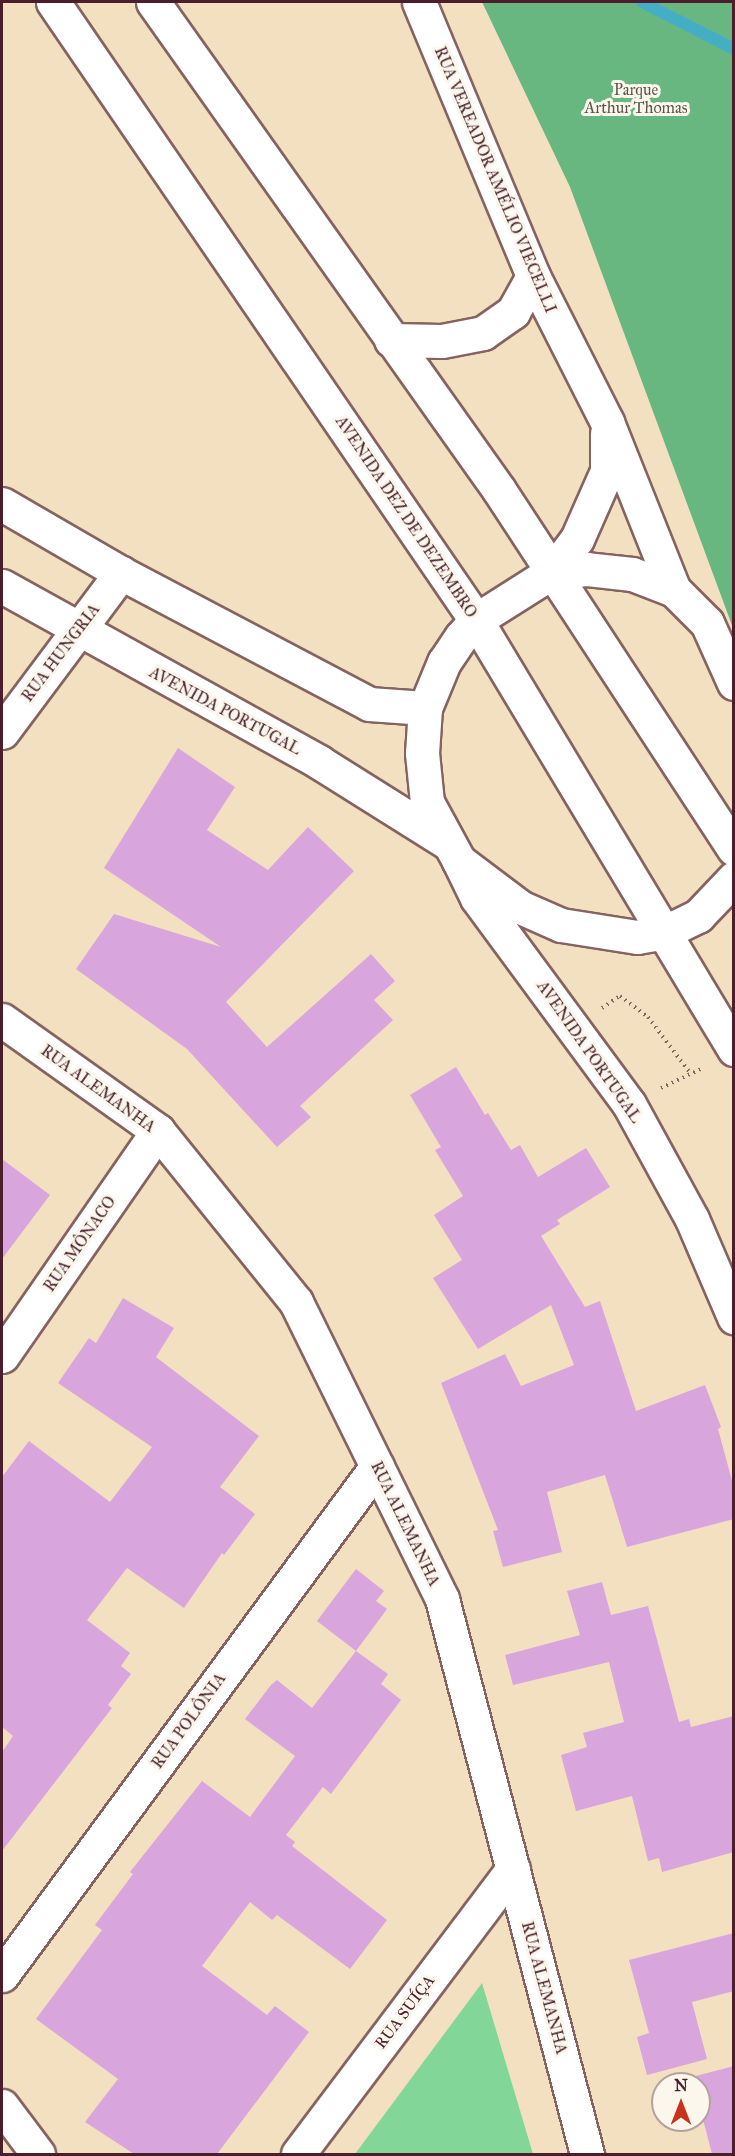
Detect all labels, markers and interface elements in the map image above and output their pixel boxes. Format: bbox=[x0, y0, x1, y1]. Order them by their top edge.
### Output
street label: RUA VEREADOR AMÉLIO VIECELLI bbox=[430, 44, 560, 316]
park label: Parque Arthur Thomas bbox=[584, 80, 688, 118]
street label: AVENIDA DEZ DE DEZEMBRO bbox=[331, 412, 481, 622]
street label: RUA HUNGRIA bbox=[18, 600, 104, 706]
street label: AVENIDA PORTUGAL bbox=[146, 663, 304, 759]
street label: AVENIDA PORTUGAL bbox=[533, 977, 645, 1127]
street label: RUA ALEMANHA bbox=[37, 1041, 159, 1137]
street label: RUA MÔNACO bbox=[40, 1193, 120, 1295]
street label: RUA ALEMANHA bbox=[366, 1458, 444, 1590]
street label: RUA POLÔNIA bbox=[148, 1670, 230, 1772]
street label: RUA ALEMANHA bbox=[517, 1920, 571, 2056]
street label: RUA SUÍÇA bbox=[371, 1971, 439, 2053]
north arrow bbox=[651, 2072, 711, 2132]
text: N bbox=[674, 2076, 688, 2095]

